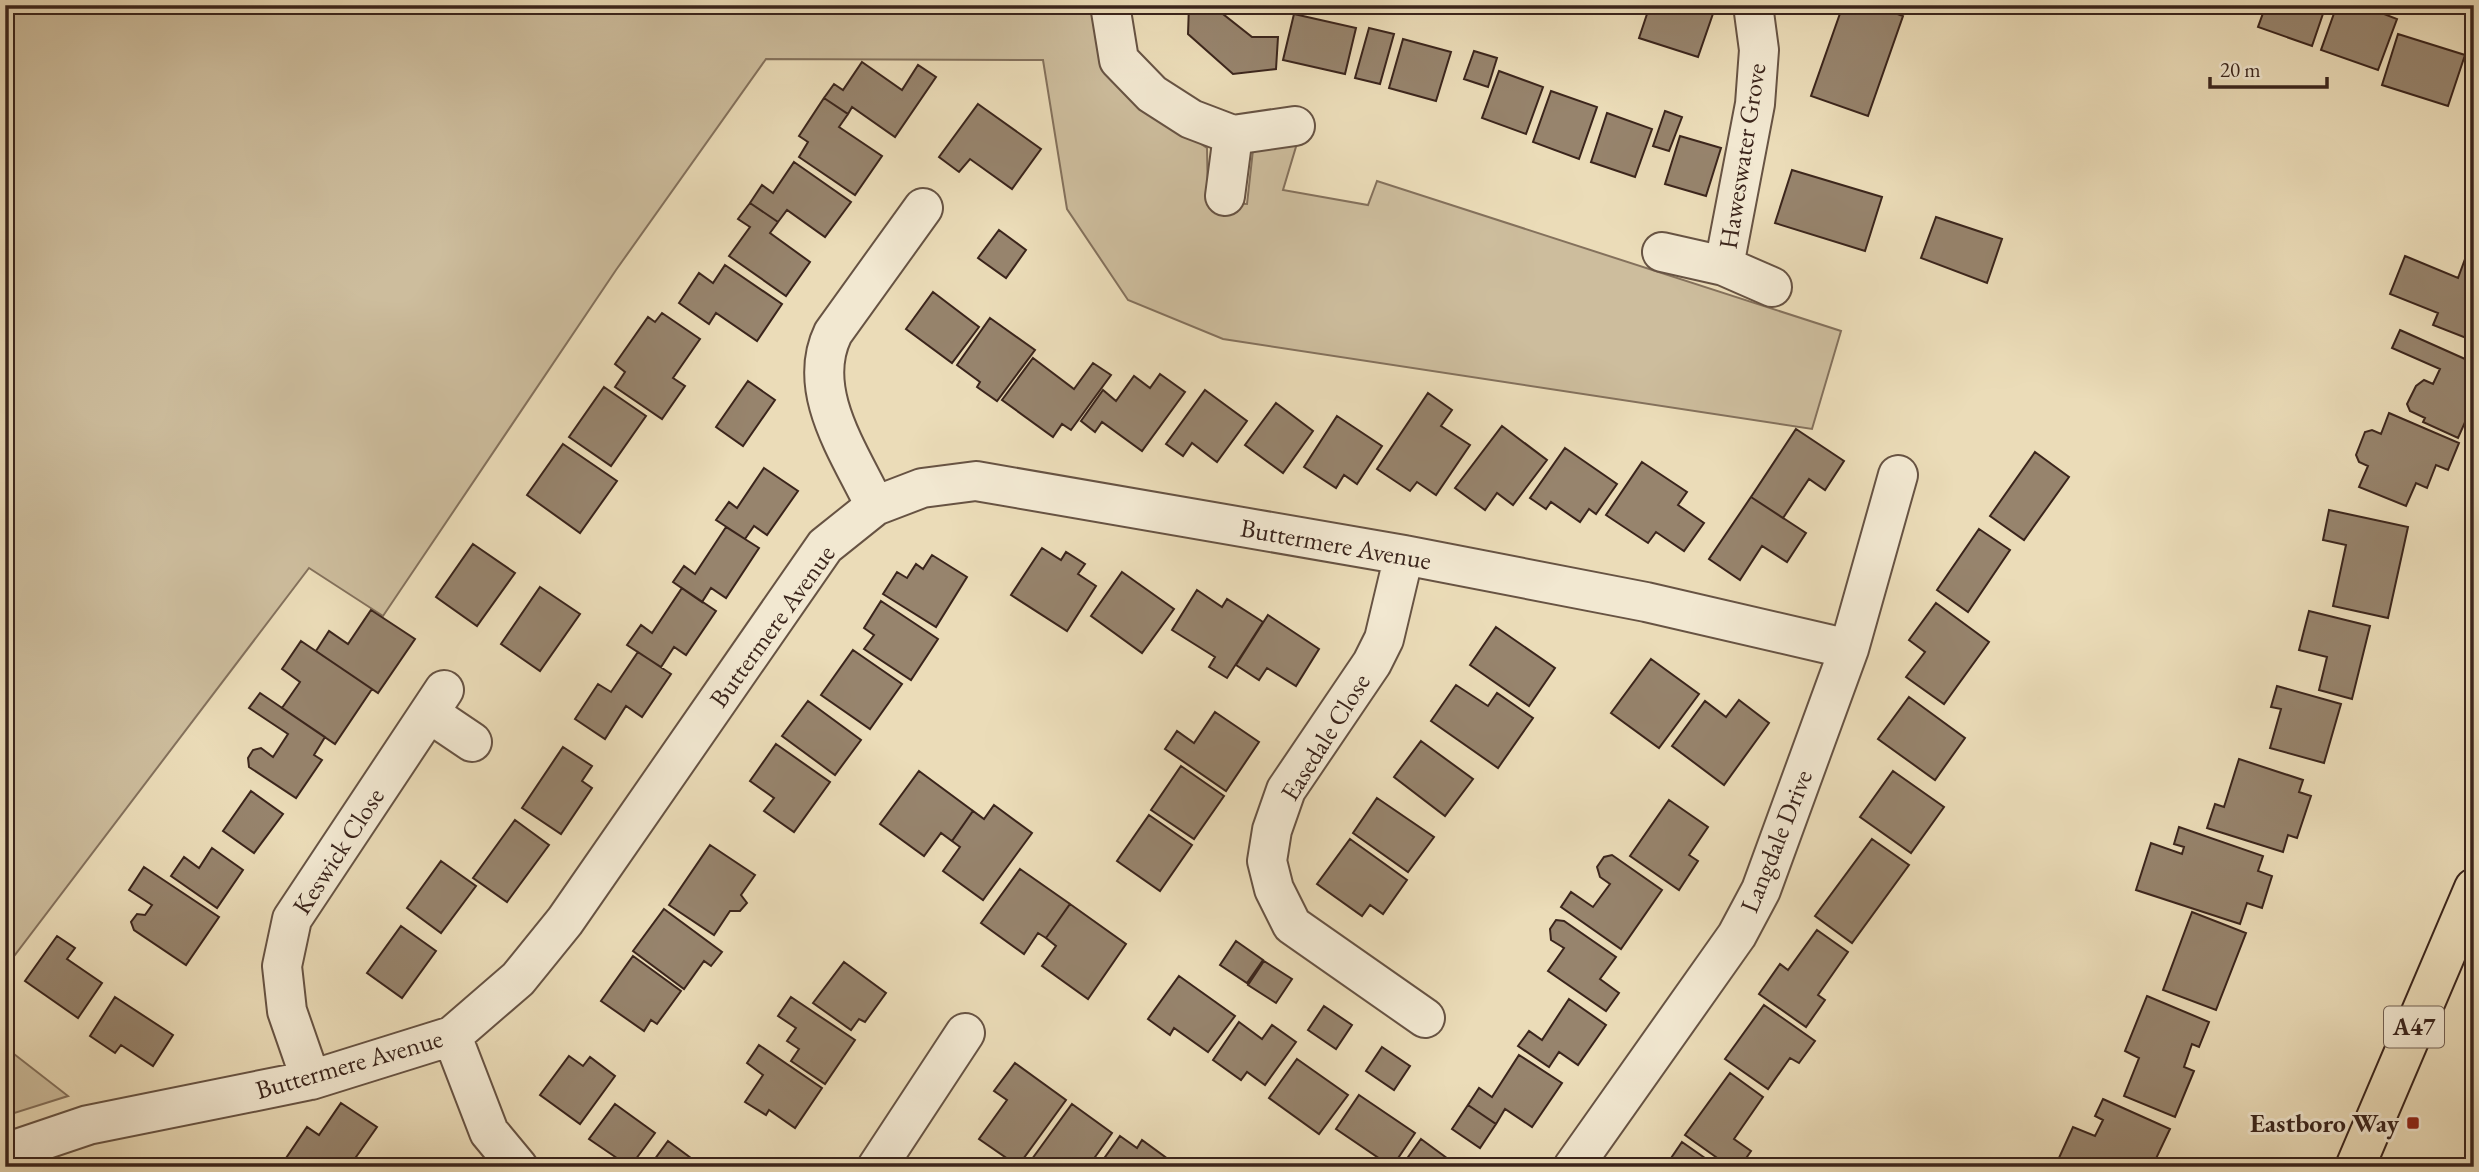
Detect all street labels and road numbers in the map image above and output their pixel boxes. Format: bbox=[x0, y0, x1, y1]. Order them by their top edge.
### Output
street label: Haweswater Grove bbox=[1711, 61, 1773, 251]
street label: Buttermere Avenue bbox=[1238, 510, 1434, 578]
street label: Buttermere Avenue bbox=[701, 538, 843, 714]
street label: Easedale Close bbox=[1272, 667, 1378, 807]
street label: Langdale Drive bbox=[1732, 765, 1820, 917]
street label: Keswick Close bbox=[284, 781, 392, 921]
road number: A47 bbox=[2384, 1007, 2444, 1048]
street label: Buttermere Avenue bbox=[251, 1021, 447, 1107]

